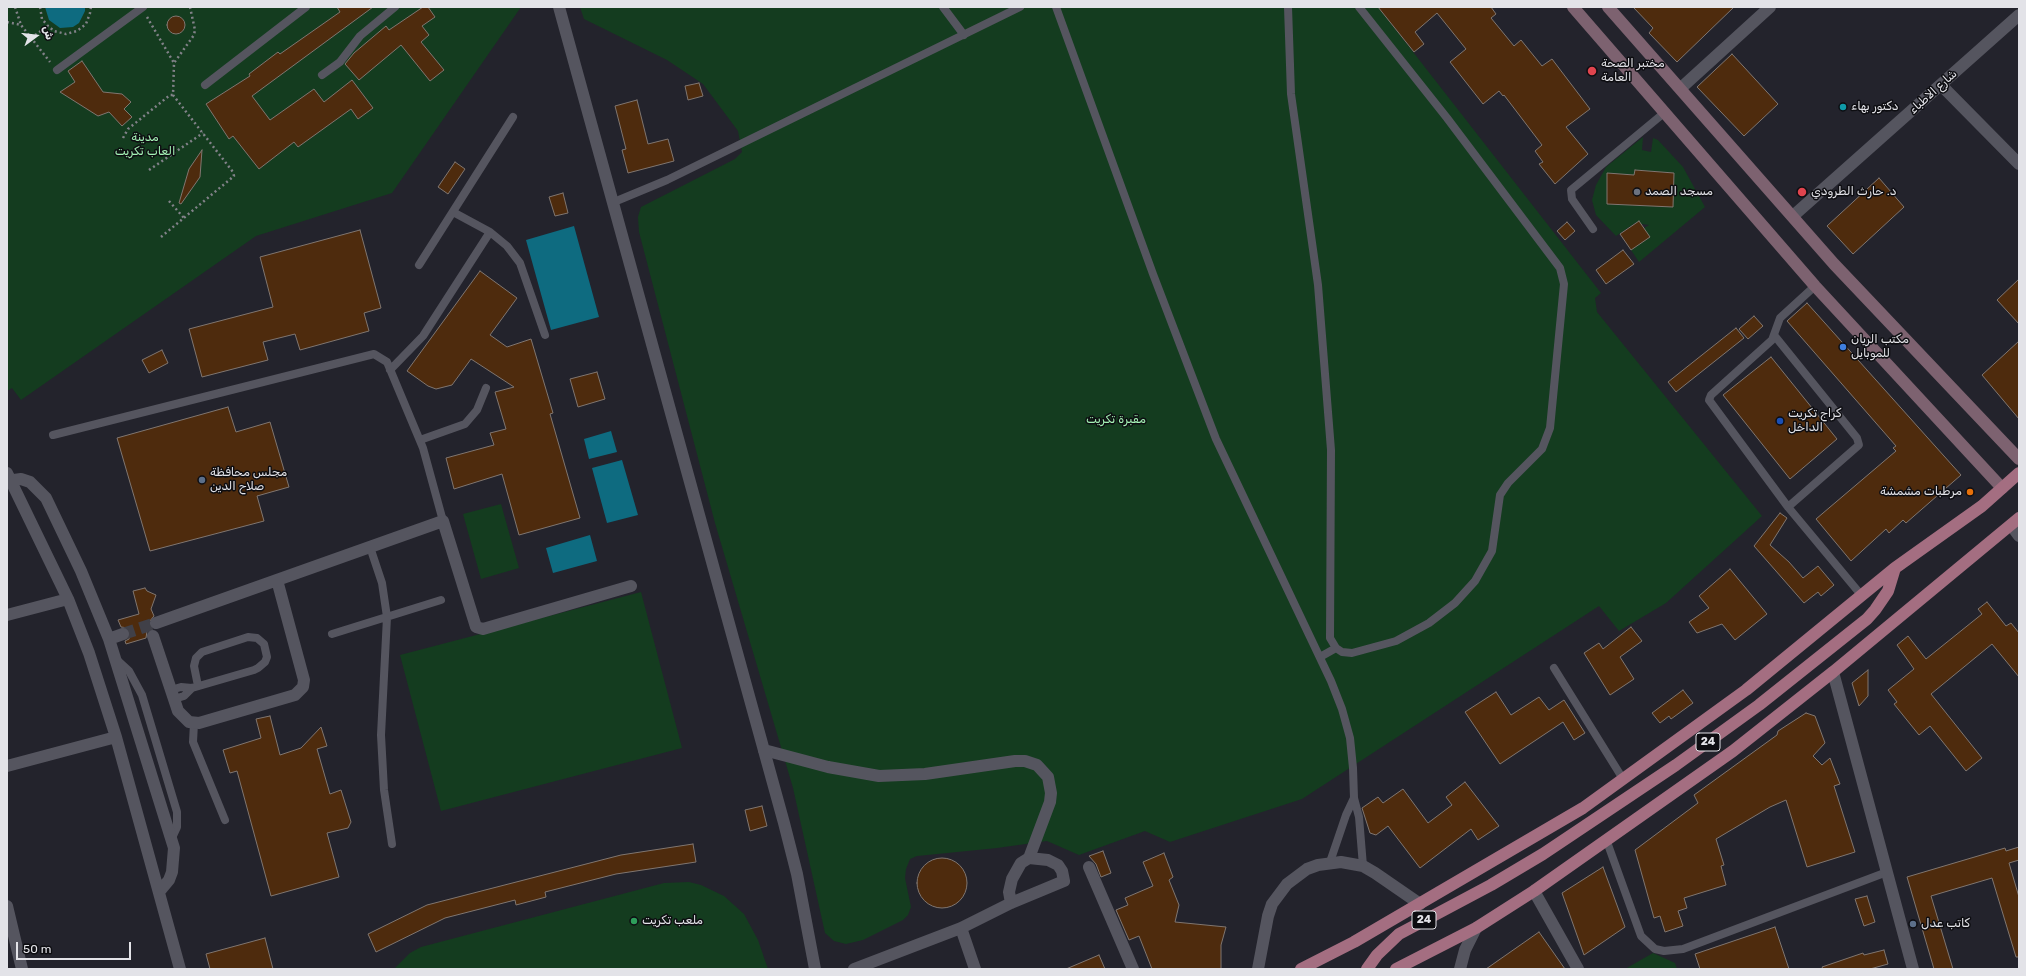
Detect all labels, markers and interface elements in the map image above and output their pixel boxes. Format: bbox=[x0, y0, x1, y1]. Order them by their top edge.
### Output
north arrow bbox=[16, 16, 56, 56]
text: ش bbox=[40, 24, 56, 41]
place label: مختبر الصحة العامة bbox=[1601, 57, 1665, 85]
marker: مختبر الصحة العامة bbox=[1586, 65, 1598, 77]
street label: شارع الاطباء bbox=[1906, 67, 1960, 117]
place label: دكتور بهاء bbox=[1851, 100, 1899, 114]
marker: دكتور بهاء bbox=[1838, 102, 1848, 112]
park label: مدينة العاب تكريت bbox=[115, 131, 175, 159]
place label: مسجد الصمد bbox=[1645, 185, 1713, 199]
place label: د. حارث الطرودي bbox=[1811, 185, 1896, 199]
marker: د. حارث الطرودي bbox=[1796, 186, 1808, 198]
marker: مسجد الصمد bbox=[1632, 187, 1642, 197]
place label: مكتب الريان للموبايل bbox=[1851, 333, 1909, 361]
marker: مكتب الريان للموبايل bbox=[1838, 342, 1848, 352]
place label: كراج تكريت الداخل bbox=[1788, 407, 1842, 435]
park label: مقبرة تكريت bbox=[1086, 413, 1146, 427]
marker: كراج تكريت الداخل bbox=[1775, 416, 1785, 426]
place label: مجلس محافظة صلاح الدين bbox=[210, 466, 287, 494]
marker: مجلس محافظة صلاح الدين bbox=[197, 475, 207, 485]
place label: مرطبات مشمشة bbox=[1880, 485, 1962, 499]
marker: مرطبات مشمشة bbox=[1965, 487, 1975, 497]
road number: 24 bbox=[1696, 733, 1720, 751]
road number: 24 bbox=[1412, 911, 1436, 929]
place label: ملعب تكريت bbox=[642, 914, 703, 928]
marker: ملعب تكريت bbox=[629, 916, 639, 926]
place label: كاتب عدل bbox=[1921, 917, 1970, 931]
marker: كاتب عدل bbox=[1908, 919, 1918, 929]
scale bar bbox=[18, 934, 133, 960]
text: 50 m bbox=[23, 942, 51, 956]

